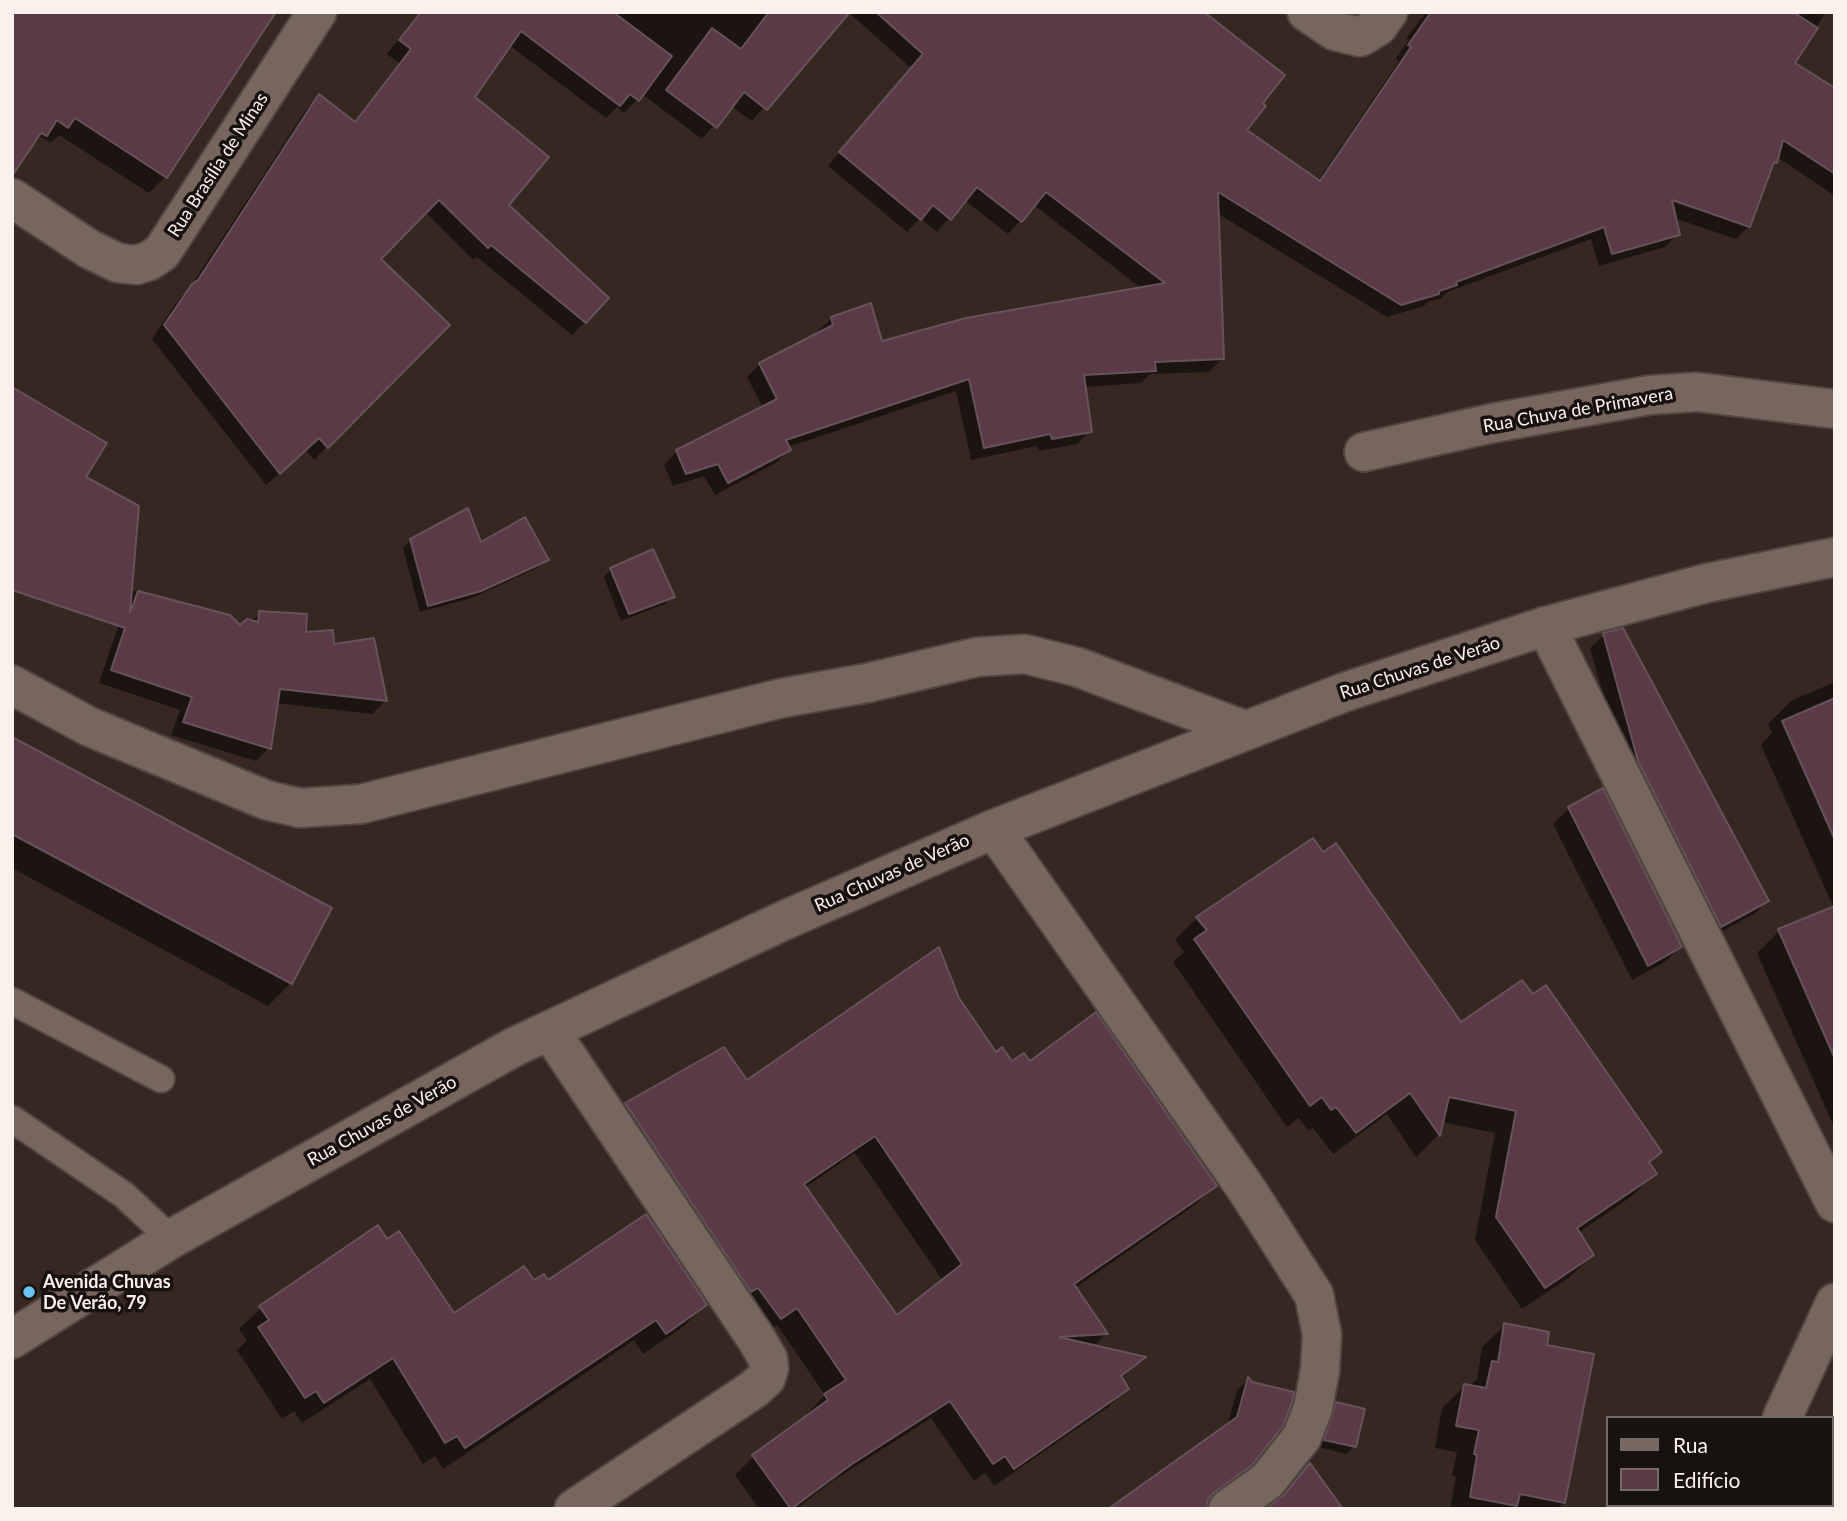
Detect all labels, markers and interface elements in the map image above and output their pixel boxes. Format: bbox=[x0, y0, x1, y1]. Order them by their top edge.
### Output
street label: Rua Brasília de Minas bbox=[163, 89, 273, 241]
street label: Rua Chuva de Primavera bbox=[1481, 383, 1675, 437]
street label: Rua Chuvas de Verão bbox=[1337, 632, 1503, 704]
street label: Rua Chuvas de Verão bbox=[811, 829, 973, 917]
street label: Rua Chuvas de Verão bbox=[304, 1071, 460, 1171]
place label: Avenida Chuvas De Verão, 79 bbox=[43, 1271, 171, 1314]
marker: Avenida Chuvas De Verão, 79 bbox=[21, 1284, 37, 1300]
legend bbox=[1605, 1416, 1833, 1507]
text: Rua bbox=[1673, 1432, 1708, 1457]
text: Edifício bbox=[1673, 1467, 1740, 1492]

